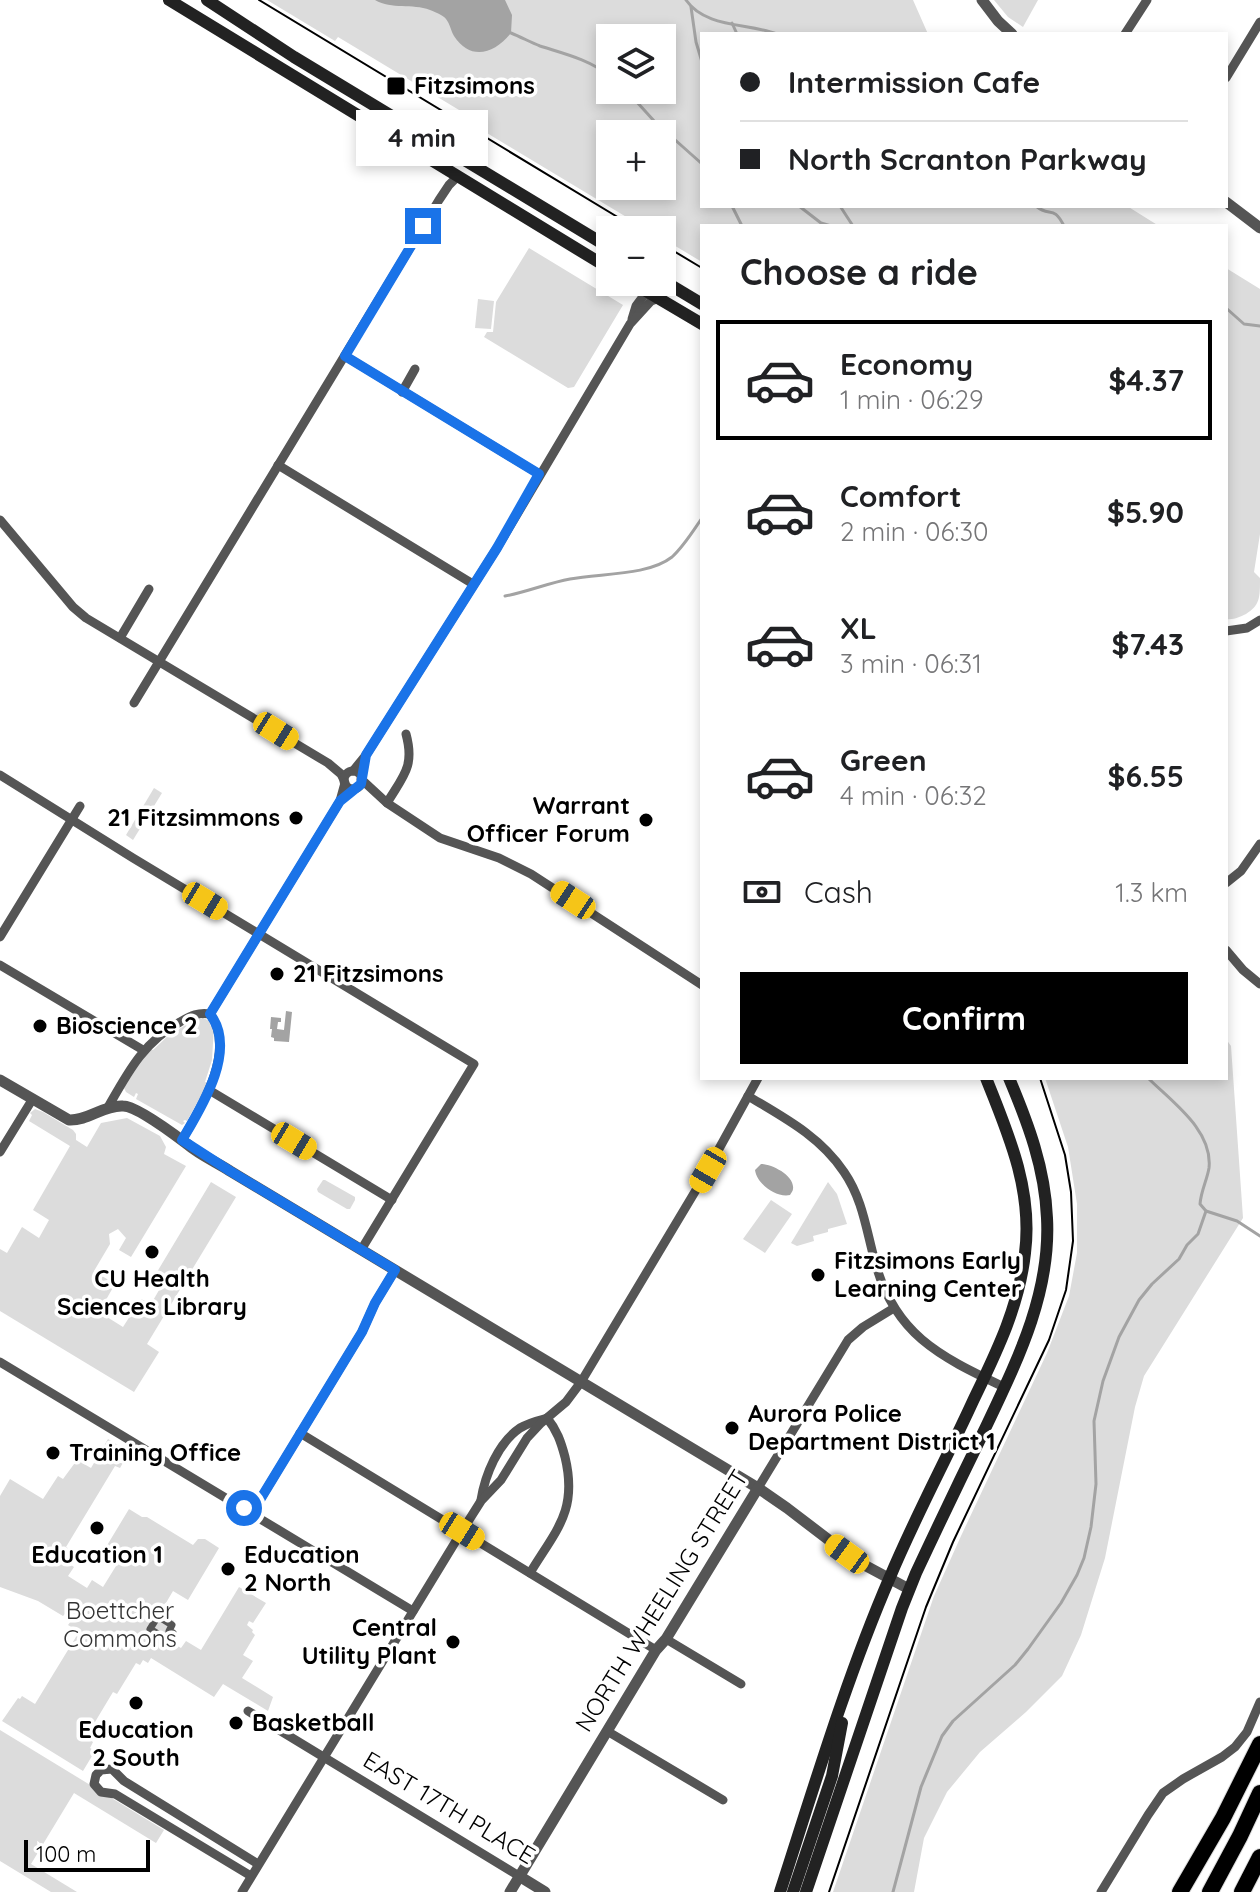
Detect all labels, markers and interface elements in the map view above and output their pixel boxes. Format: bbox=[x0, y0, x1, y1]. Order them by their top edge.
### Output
map controls bbox=[596, 24, 676, 296]
button: layers bbox=[596, 24, 676, 104]
text: Intermission Cafe bbox=[788, 63, 1040, 101]
place label: Fitzsimons bbox=[414, 70, 535, 100]
marker: Fitzsimons bbox=[385, 75, 407, 97]
callout: 4 min bbox=[357, 110, 489, 166]
button: + bbox=[596, 120, 676, 200]
text: 4 min bbox=[388, 121, 456, 154]
text: North Scranton Parkway bbox=[788, 140, 1147, 178]
route end bbox=[405, 208, 441, 244]
button: − bbox=[596, 216, 676, 296]
text: Choose a ride bbox=[740, 249, 978, 294]
icon: car bbox=[744, 344, 816, 416]
text: Economy bbox=[840, 345, 973, 383]
text: $4.37 bbox=[1108, 361, 1184, 399]
text: 1 min · 06:29 bbox=[840, 383, 984, 416]
icon: car bbox=[744, 476, 816, 548]
text: Comfort bbox=[840, 477, 961, 515]
text: $5.90 bbox=[1107, 493, 1184, 531]
text: 2 min · 06:30 bbox=[840, 515, 989, 548]
icon: car bbox=[744, 608, 816, 680]
text: XL bbox=[840, 609, 877, 647]
text: $7.43 bbox=[1111, 625, 1184, 663]
text: 3 min · 06:31 bbox=[840, 647, 982, 680]
car bbox=[249, 708, 303, 754]
icon: car bbox=[744, 740, 816, 812]
text: Green bbox=[840, 741, 927, 779]
text: $6.55 bbox=[1107, 757, 1184, 795]
text: 4 min · 06:32 bbox=[840, 779, 987, 812]
place label: Warrant Officer Forum bbox=[467, 790, 630, 848]
place label: 21 Fitzsimmons bbox=[107, 802, 280, 832]
marker: 21 Fitzsimmons bbox=[287, 809, 305, 827]
marker: Warrant Officer Forum bbox=[637, 811, 655, 829]
icon: cash bbox=[740, 870, 784, 914]
text: Cash bbox=[804, 873, 873, 911]
text: 1.3 km bbox=[1115, 876, 1188, 909]
car bbox=[546, 877, 600, 923]
car bbox=[178, 878, 232, 924]
place label: 21 Fitzsimons bbox=[293, 958, 444, 988]
marker: 21 Fitzsimons bbox=[268, 965, 286, 983]
button: Confirm bbox=[740, 972, 1188, 1064]
place label: Bioscience 2 bbox=[56, 1010, 198, 1040]
marker: Bioscience 2 bbox=[31, 1017, 49, 1035]
car bbox=[267, 1118, 321, 1164]
car bbox=[686, 1143, 730, 1197]
marker: CU Health Sciences Library bbox=[143, 1243, 161, 1261]
place label: Fitzsimons Early Learning Center bbox=[834, 1245, 1021, 1303]
place label: CU Health Sciences Library bbox=[57, 1263, 247, 1321]
marker: Fitzsimons Early Learning Center bbox=[809, 1266, 827, 1284]
place label: Aurora Police Department District 1 bbox=[748, 1398, 996, 1456]
marker: Aurora Police Department District 1 bbox=[723, 1419, 741, 1437]
place label: Training Office bbox=[69, 1437, 241, 1467]
marker: Training Office bbox=[44, 1444, 62, 1462]
street label: NORTH WHEELING STREET bbox=[568, 1464, 754, 1737]
route start bbox=[226, 1490, 262, 1526]
car bbox=[435, 1508, 489, 1554]
marker: Education 1 bbox=[88, 1519, 106, 1537]
car bbox=[821, 1530, 873, 1578]
place label: Education 1 bbox=[31, 1539, 163, 1569]
place label: Education 2 North bbox=[244, 1539, 359, 1597]
marker: Education 2 North bbox=[219, 1560, 237, 1578]
park label: Boettcher Commons bbox=[63, 1595, 177, 1653]
place label: Central Utility Plant bbox=[302, 1612, 437, 1670]
marker: Central Utility Plant bbox=[444, 1633, 462, 1651]
marker: Education 2 South bbox=[127, 1694, 145, 1712]
place label: Basketball bbox=[252, 1707, 375, 1737]
place label: Education 2 South bbox=[78, 1714, 194, 1772]
marker: Basketball bbox=[227, 1714, 245, 1732]
street label: EAST 17TH PLACE bbox=[358, 1744, 541, 1870]
scale bar bbox=[24, 1836, 150, 1872]
text: 100 m bbox=[36, 1840, 96, 1868]

